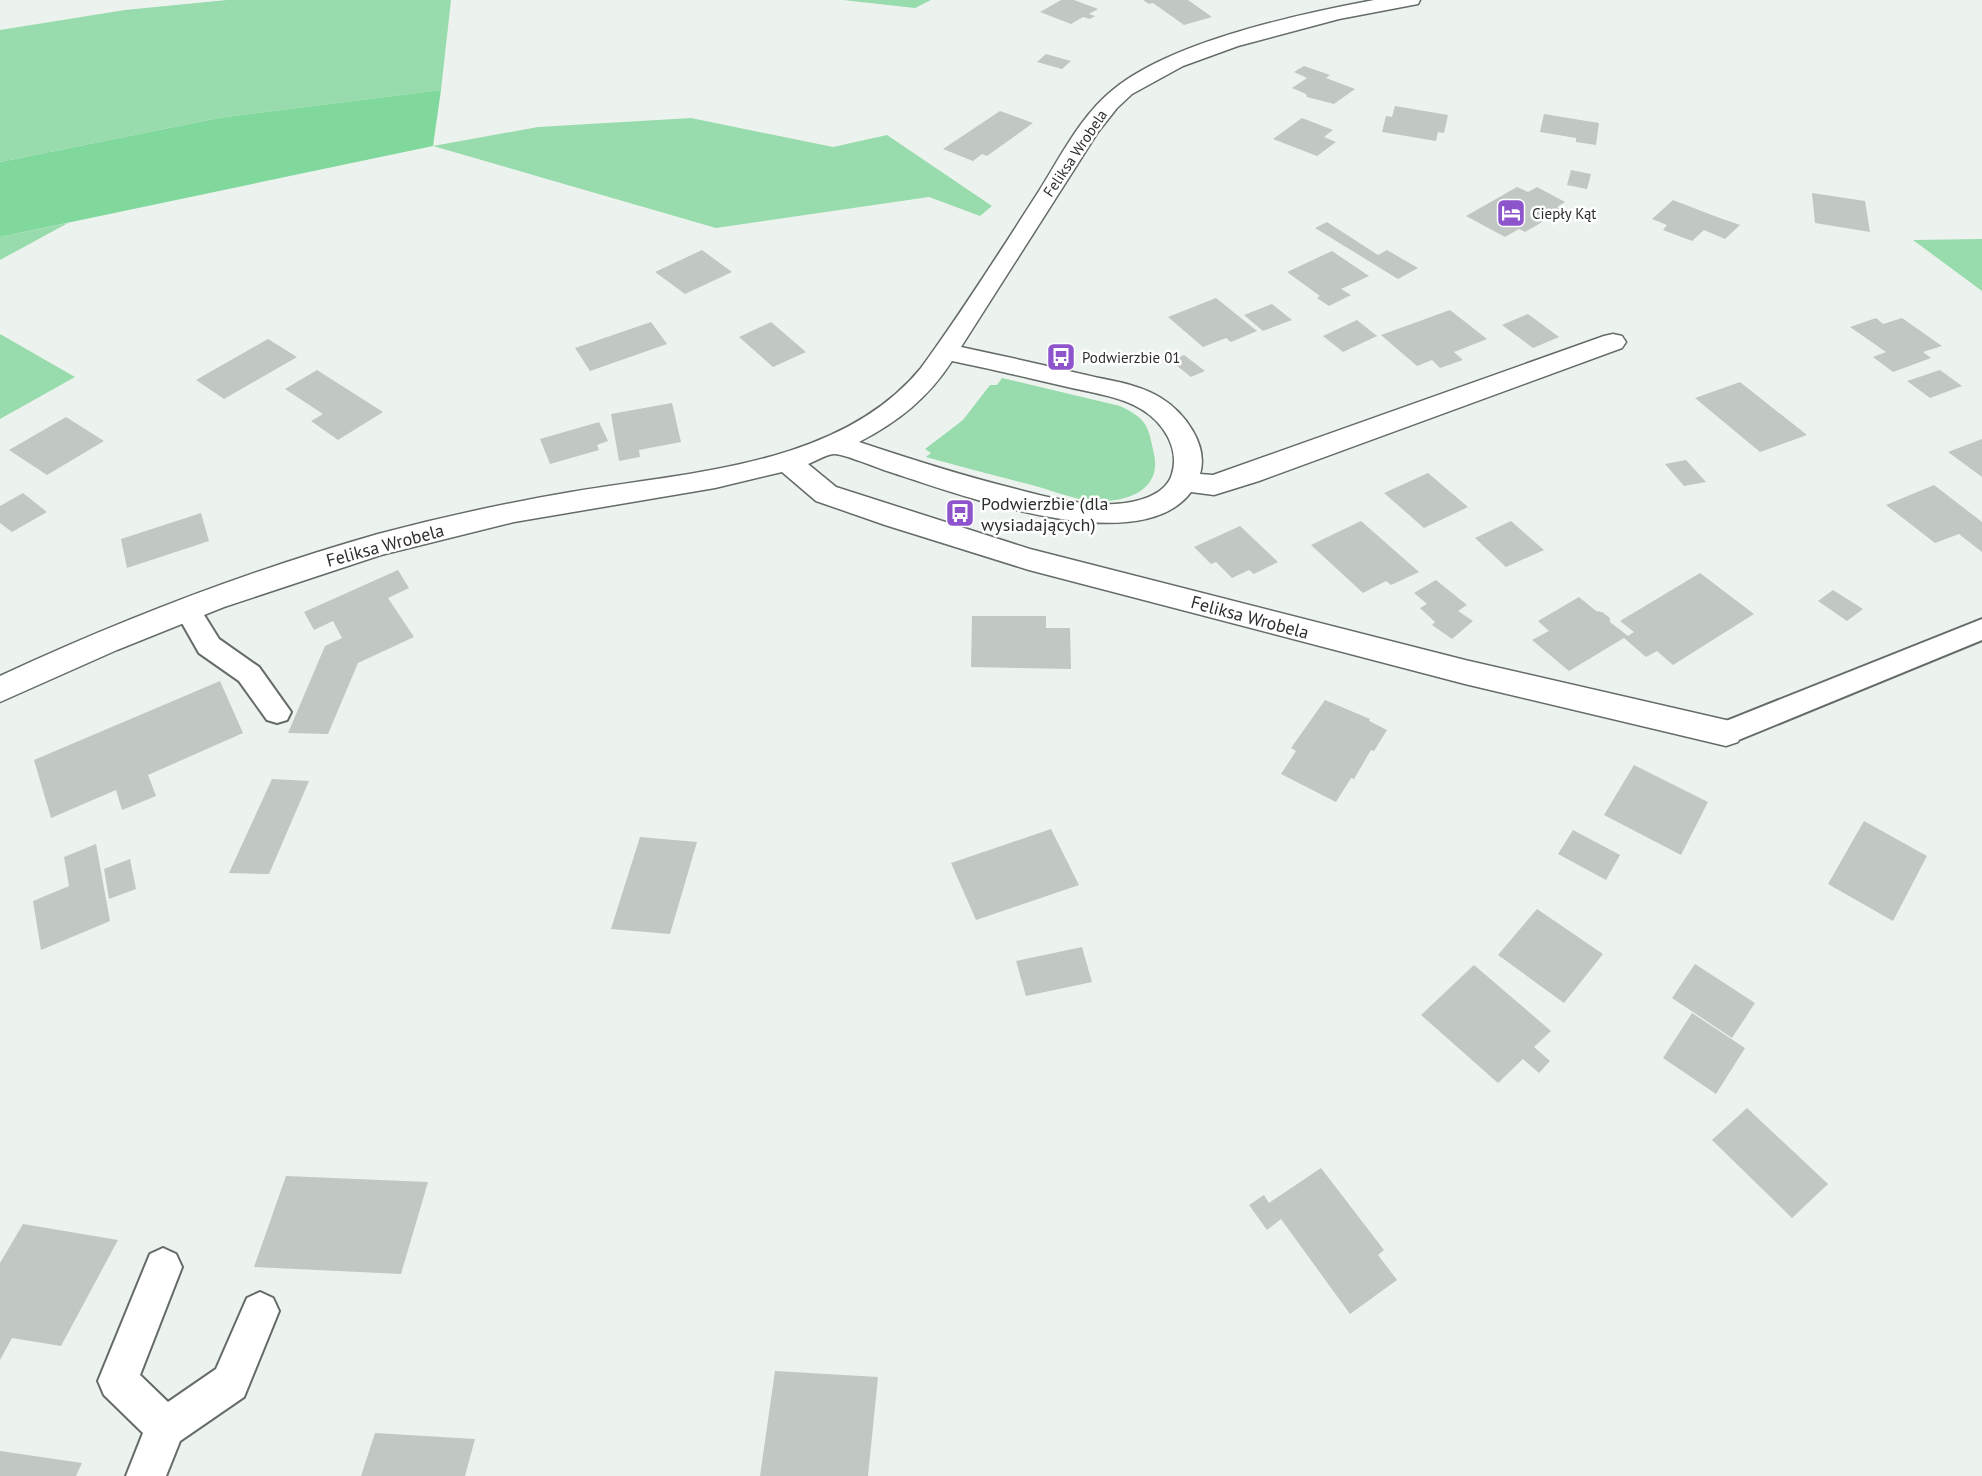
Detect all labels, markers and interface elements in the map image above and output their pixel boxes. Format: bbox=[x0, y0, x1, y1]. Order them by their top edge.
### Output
street label: Feliksa Wrobela bbox=[1039, 106, 1111, 200]
hotel icon: Ciepły Kąt bbox=[1495, 197, 1527, 229]
place label: Ciepły Kąt bbox=[1532, 204, 1596, 223]
bus stop icon: Podwierzbie 01 bbox=[1045, 341, 1077, 373]
place label: Podwierzbie 01 bbox=[1082, 348, 1181, 367]
place label: Podwierzbie (dla wysiadających) bbox=[981, 492, 1109, 536]
bus stop icon: Podwierzbie (dla wysiadających) bbox=[944, 497, 976, 529]
street label: Feliksa Wrobela bbox=[324, 518, 446, 572]
street label: Feliksa Wrobela bbox=[1189, 590, 1311, 644]

